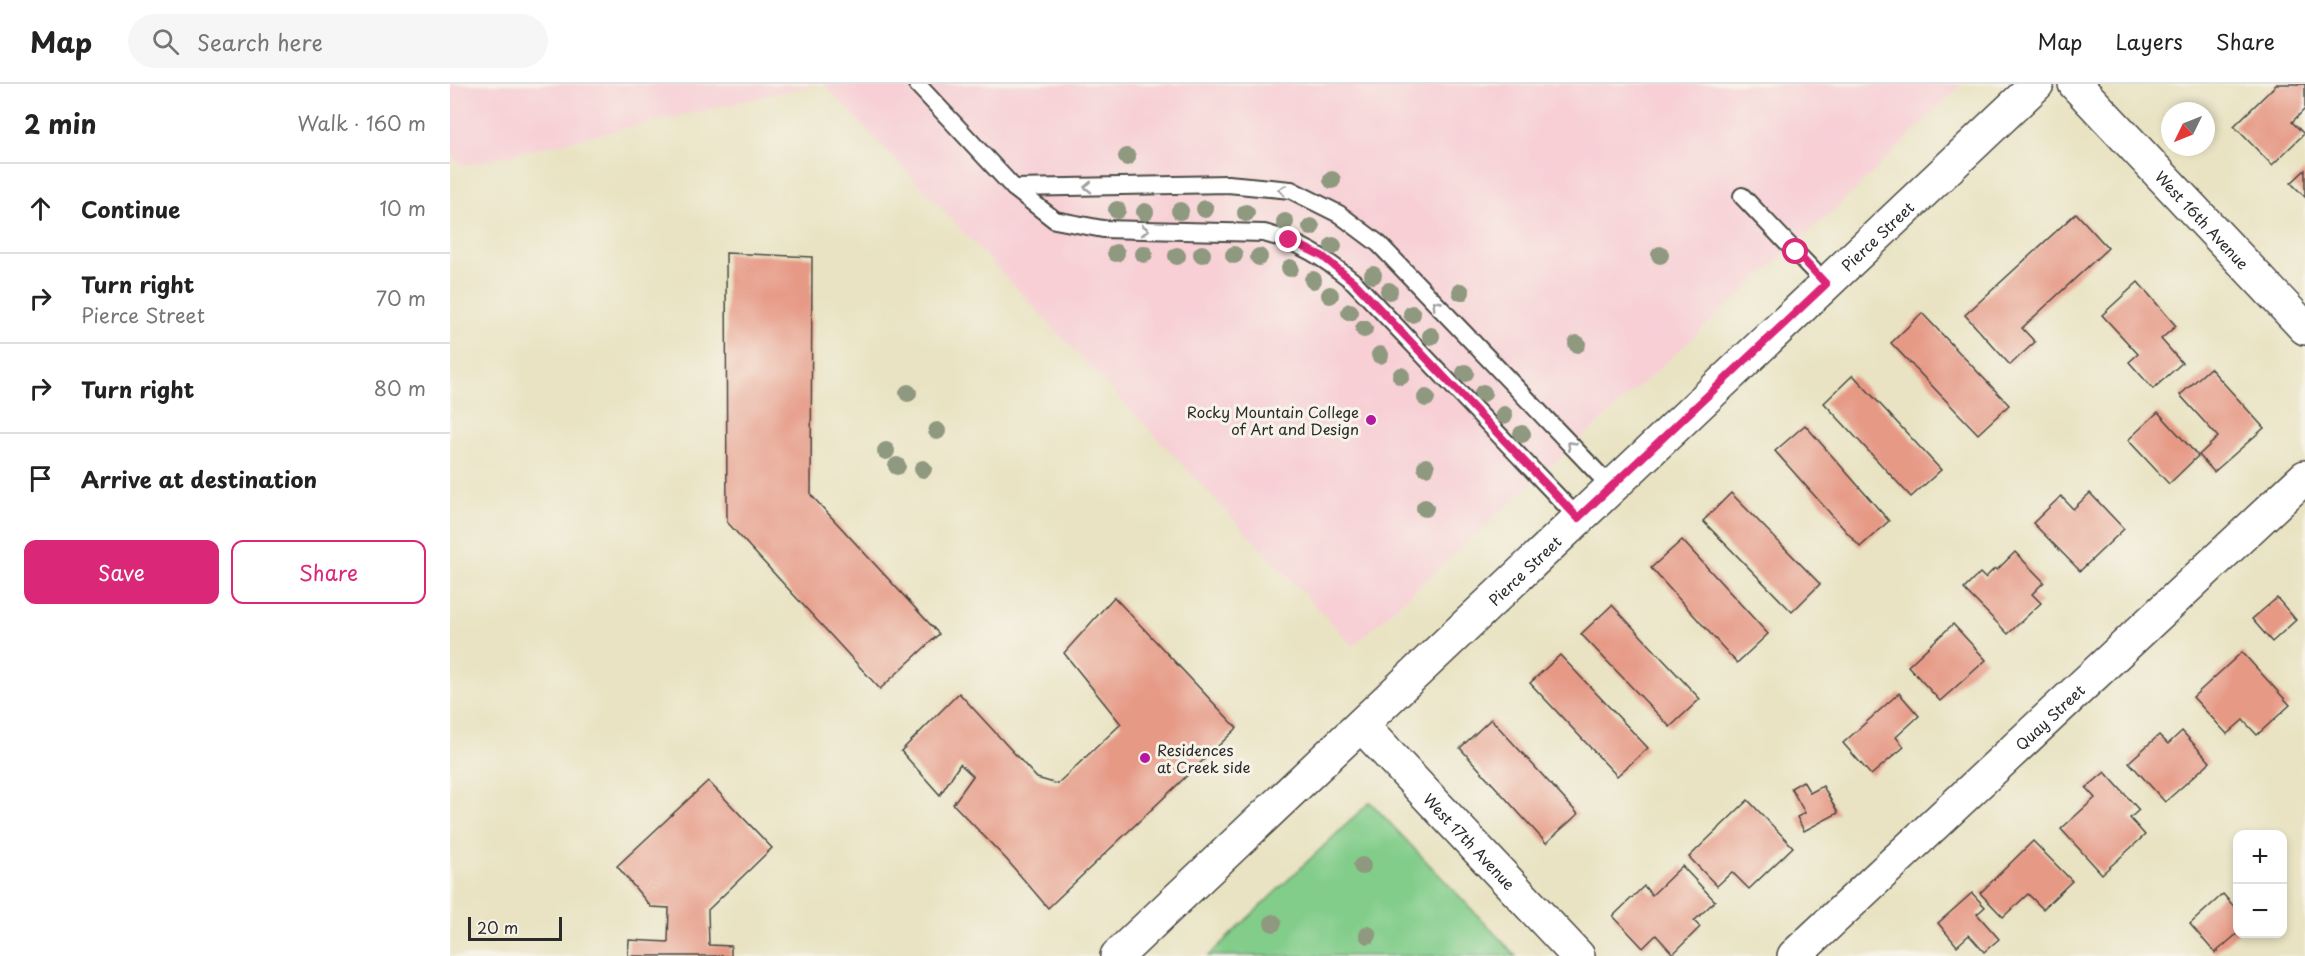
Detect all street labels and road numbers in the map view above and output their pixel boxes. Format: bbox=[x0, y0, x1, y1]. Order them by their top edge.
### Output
street label: West 16th Avenue bbox=[2150, 165, 2255, 274]
street label: Pierce Street bbox=[1835, 195, 1919, 276]
street label: Pierce Street bbox=[1482, 530, 1566, 610]
street label: Quay Street bbox=[2009, 678, 2089, 755]
street label: West 17th Avenue bbox=[1419, 787, 1521, 894]

